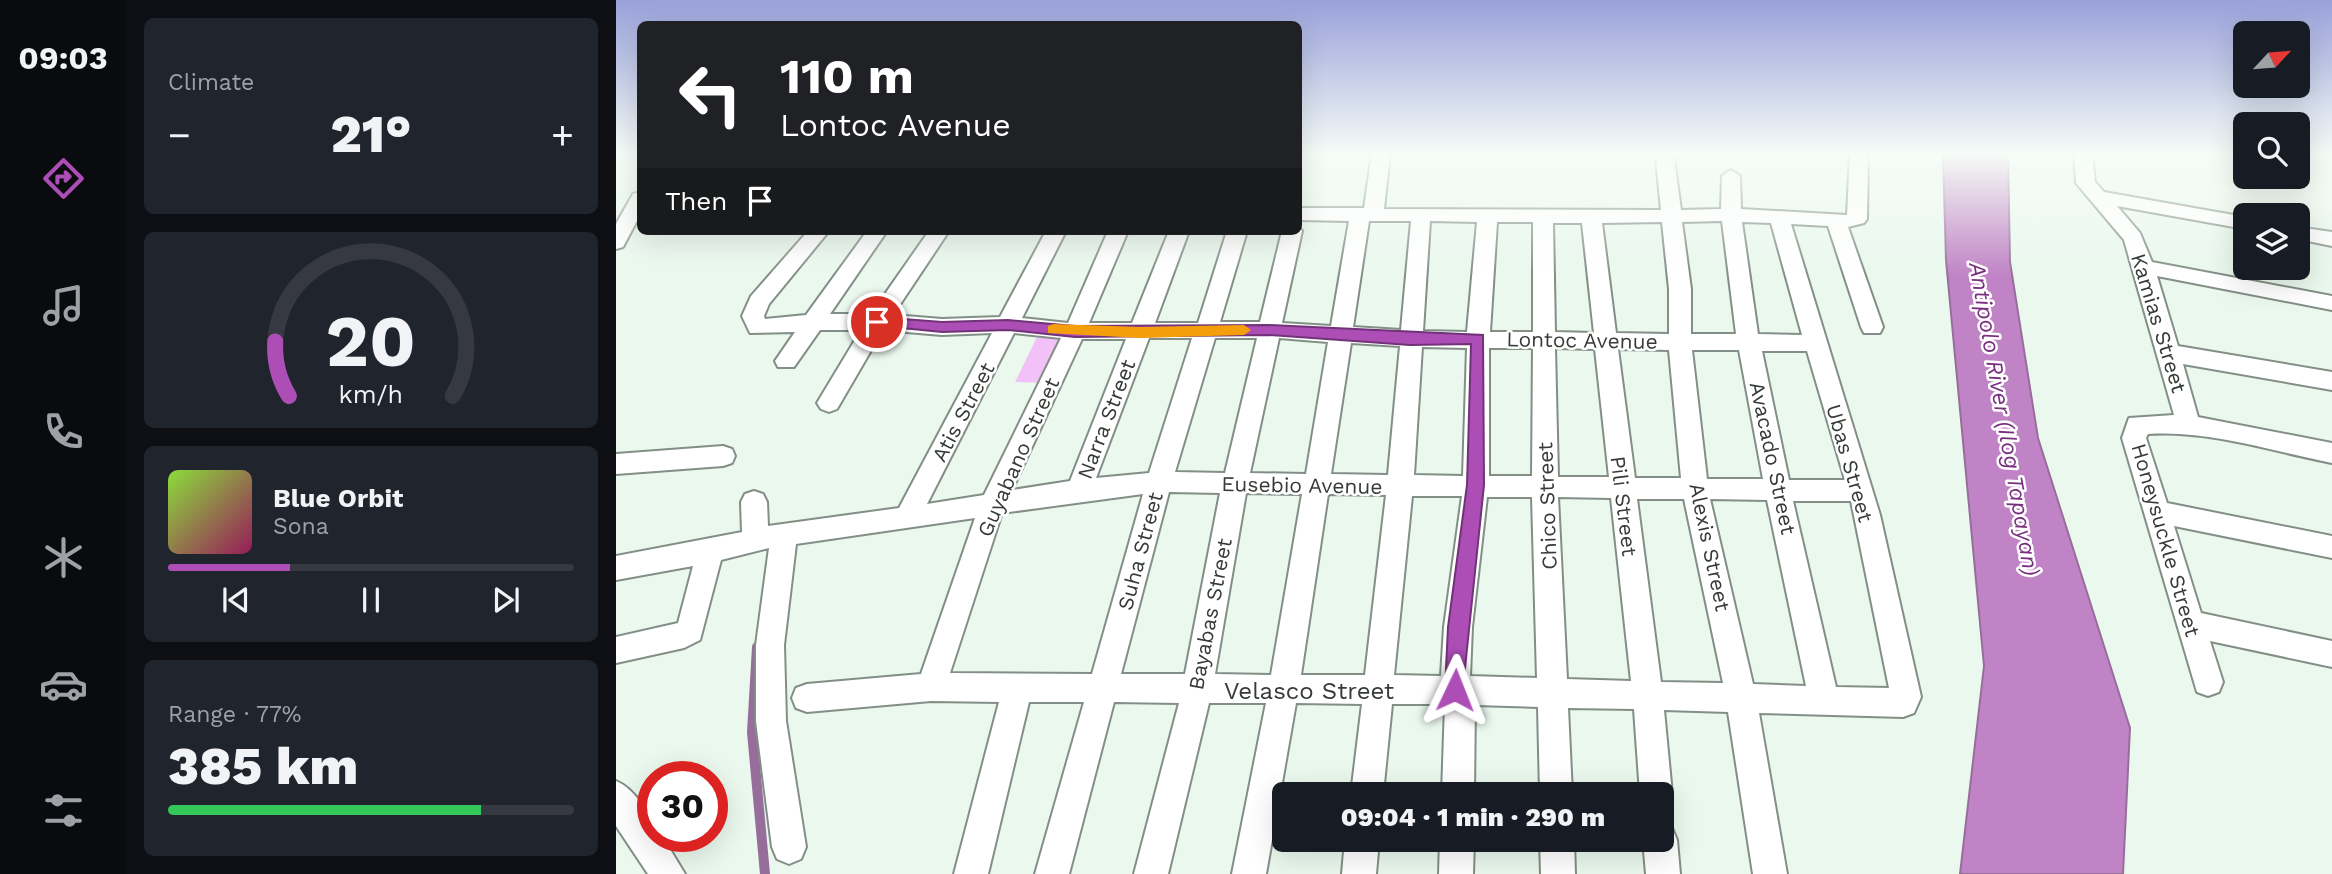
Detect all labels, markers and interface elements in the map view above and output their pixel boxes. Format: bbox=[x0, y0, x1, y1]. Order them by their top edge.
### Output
north arrow bbox=[2233, 21, 2310, 98]
map controls bbox=[2233, 21, 2310, 280]
text: 09:03 bbox=[18, 39, 108, 77]
text: 110 m bbox=[780, 47, 914, 105]
icon: left bbox=[665, 49, 756, 140]
text: Climate bbox=[168, 69, 254, 96]
text: 21° bbox=[331, 104, 411, 165]
text: Lontoc Avenue bbox=[780, 106, 1011, 144]
button: search bbox=[2233, 112, 2310, 189]
text: − bbox=[168, 113, 191, 157]
text: + bbox=[551, 113, 574, 157]
icon: directions bbox=[39, 154, 88, 203]
icon: arrive bbox=[741, 182, 779, 220]
text: Then bbox=[665, 186, 727, 216]
button: layers bbox=[2233, 203, 2310, 280]
street label: Kamias Street bbox=[2126, 250, 2192, 396]
water label: Antipolo River (Ilog Tapayan) bbox=[1963, 259, 2045, 578]
icon: music bbox=[39, 281, 88, 330]
pin bbox=[847, 292, 907, 352]
text: 20 bbox=[326, 298, 416, 384]
icon: arrive bbox=[858, 303, 896, 341]
street label: Lontoc Avenue bbox=[1506, 326, 1658, 354]
street label: Narra Street bbox=[1072, 356, 1140, 482]
street label: Atis Street bbox=[926, 358, 1000, 466]
street label: Guyabano Street bbox=[972, 373, 1064, 540]
street label: Avacado Street bbox=[1745, 379, 1801, 537]
text: km/h bbox=[339, 380, 403, 409]
street label: Ubas Street bbox=[1821, 401, 1879, 525]
icon: phone bbox=[39, 407, 88, 456]
street label: Honeysuckle Street bbox=[2126, 441, 2206, 640]
street label: Chico Street bbox=[1532, 442, 1562, 570]
street label: Pili Street bbox=[1605, 454, 1643, 558]
street label: Eusebio Avenue bbox=[1221, 471, 1383, 499]
street label: Alexis Street bbox=[1684, 481, 1736, 613]
text: Blue Orbit bbox=[273, 483, 403, 513]
street label: Suha Street bbox=[1112, 489, 1168, 613]
text: Sona bbox=[273, 513, 329, 540]
icon: climate bbox=[39, 533, 88, 582]
street label: Bayabas Street bbox=[1183, 536, 1237, 692]
icon: previous bbox=[217, 581, 255, 619]
icon: pause bbox=[352, 581, 390, 619]
icon: next bbox=[487, 581, 525, 619]
position arrow bbox=[1418, 653, 1492, 727]
icon: car bbox=[39, 660, 88, 709]
street label: Velasco Street bbox=[1224, 677, 1394, 705]
text: Range · 77% bbox=[168, 701, 302, 728]
text: 385 km bbox=[168, 736, 358, 797]
speed limit sign: 30 bbox=[637, 761, 728, 852]
icon: filters bbox=[39, 786, 88, 835]
text: 09:04 · 1 min · 290 m bbox=[1341, 802, 1605, 832]

